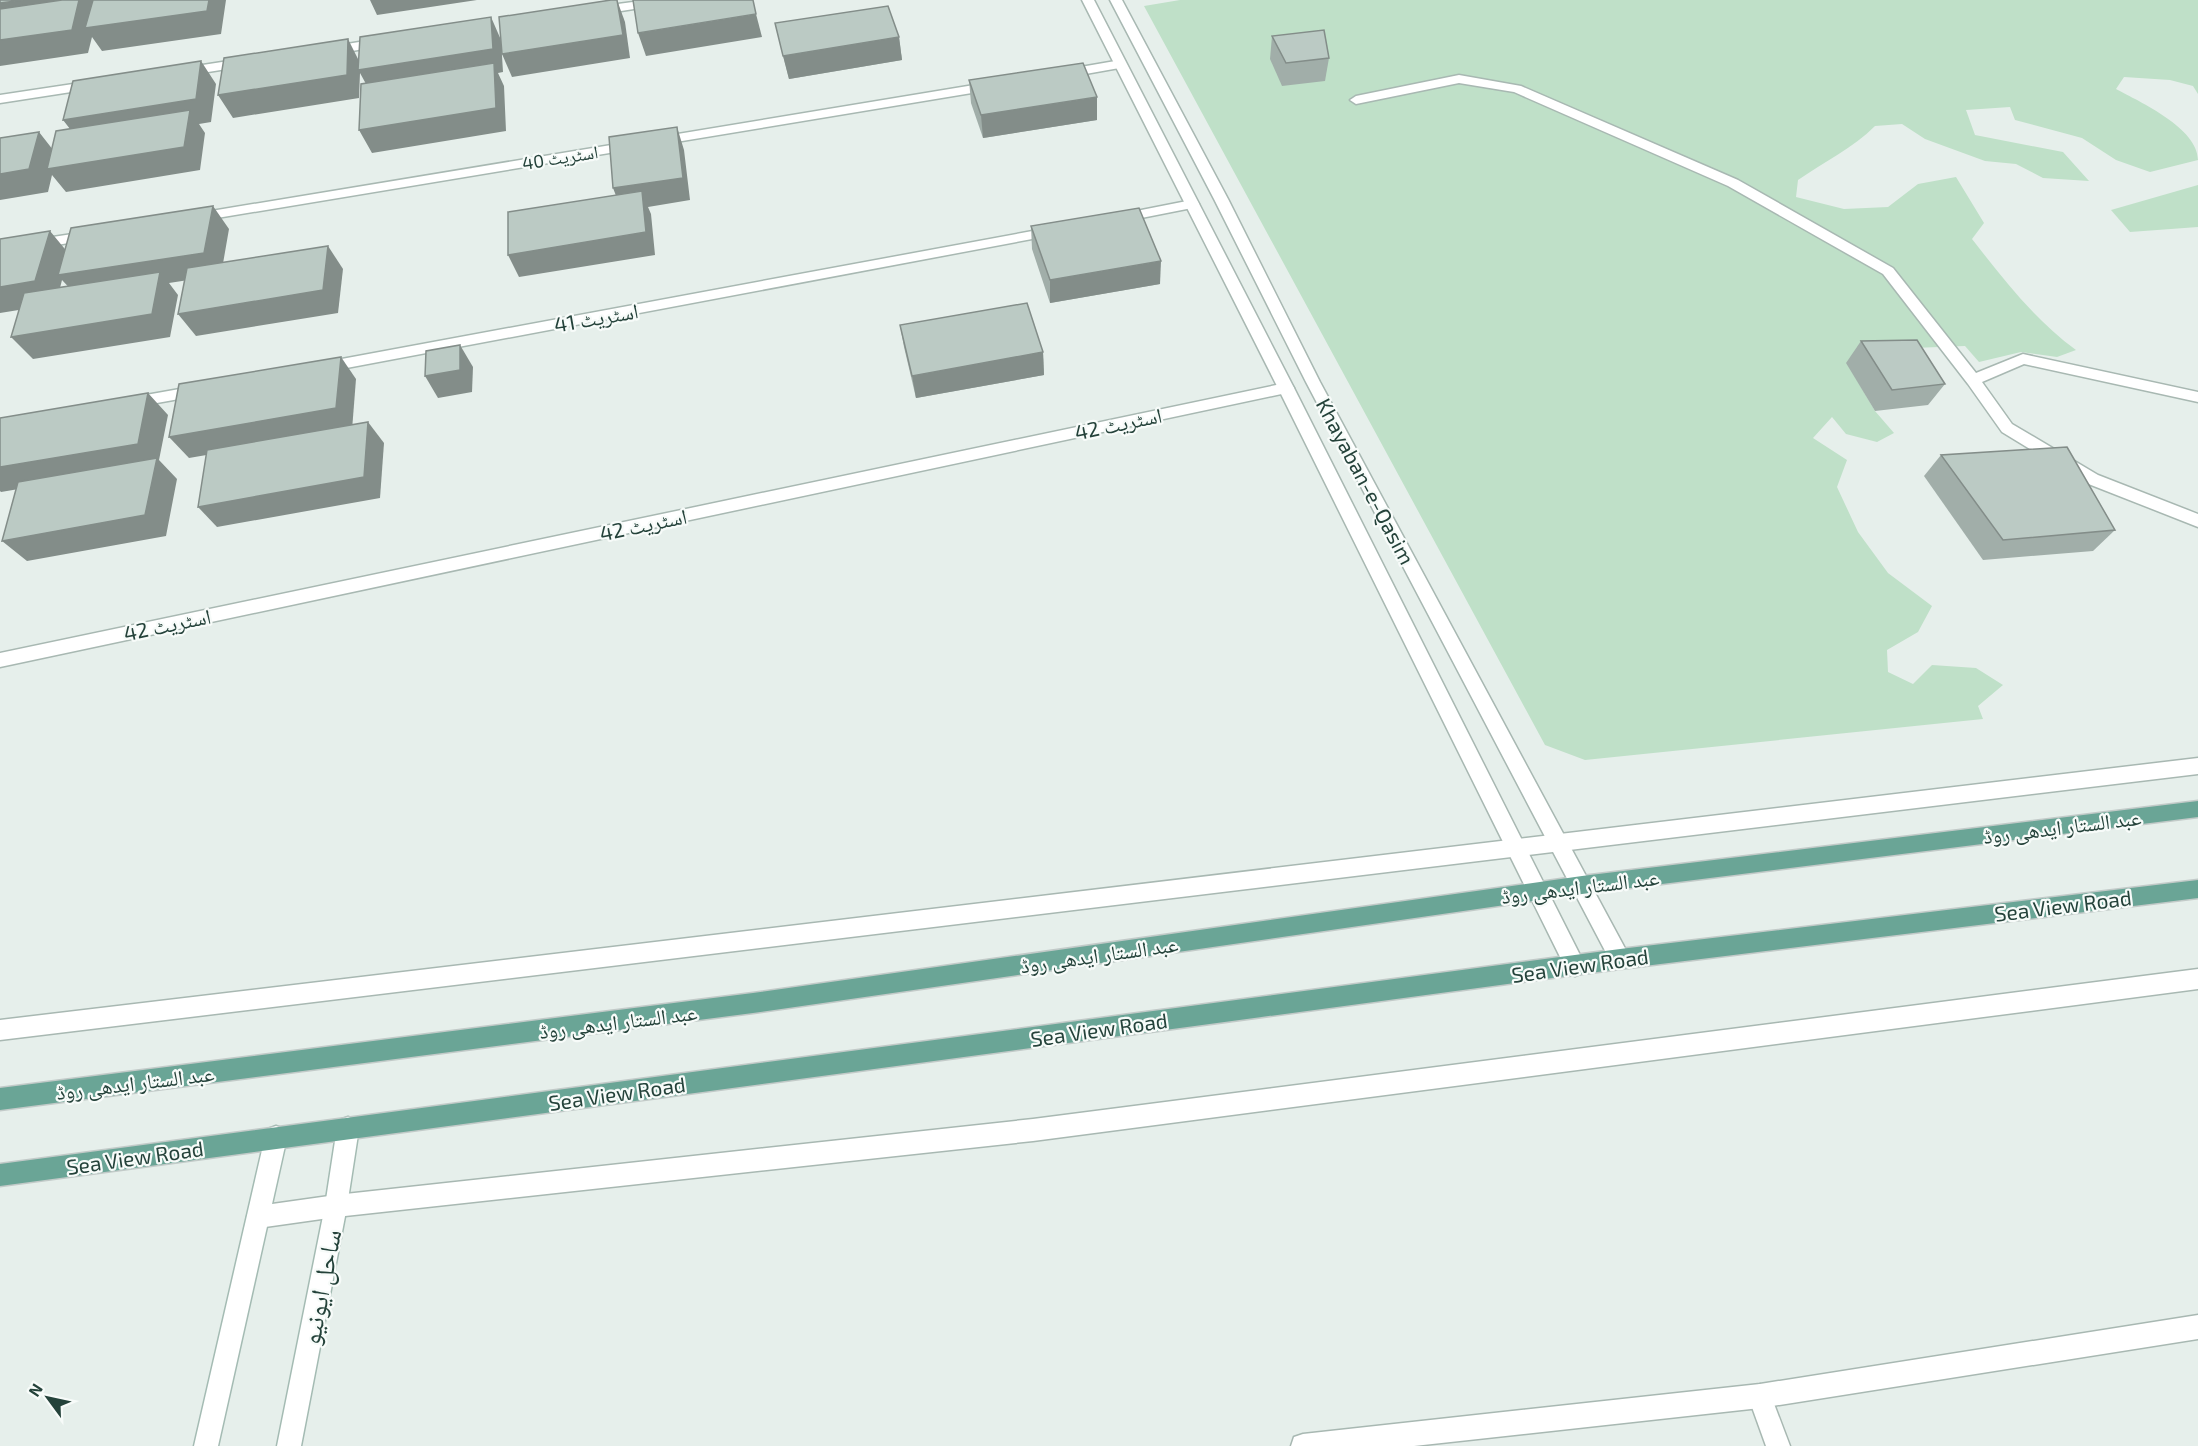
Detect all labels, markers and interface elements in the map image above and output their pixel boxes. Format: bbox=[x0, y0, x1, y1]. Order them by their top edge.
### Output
street label: اسٹریٹ 40 bbox=[520, 140, 600, 174]
street label: اسٹریٹ 41 bbox=[552, 297, 640, 337]
street label: Khayaban-e-Qasim bbox=[1311, 394, 1420, 569]
street label: اسٹریٹ 42 bbox=[1072, 402, 1164, 445]
street label: اسٹریٹ 42 bbox=[597, 503, 689, 546]
street label: اسٹریٹ 42 bbox=[121, 603, 213, 646]
street label: عبد الستار ایدھی روڈ bbox=[1982, 804, 2143, 850]
street label: عبد الستار ایدھی روڈ bbox=[1500, 864, 1661, 910]
street label: Sea View Road bbox=[1993, 884, 2133, 926]
street label: عبد الستار ایدھی روڈ bbox=[1019, 931, 1180, 979]
street label: Sea View Road bbox=[1510, 943, 1650, 987]
street label: عبد الستار ایدھی روڈ bbox=[538, 999, 699, 1045]
street label: Sea View Road bbox=[1029, 1007, 1169, 1051]
street label: عبد الستار ایدھی روڈ bbox=[55, 1060, 216, 1106]
street label: Sea View Road bbox=[547, 1071, 687, 1115]
street label: Sea View Road bbox=[65, 1135, 205, 1179]
street label: ساحل ایونیو bbox=[294, 1226, 348, 1348]
north arrow bbox=[18, 1368, 78, 1428]
text: N bbox=[24, 1380, 46, 1400]

